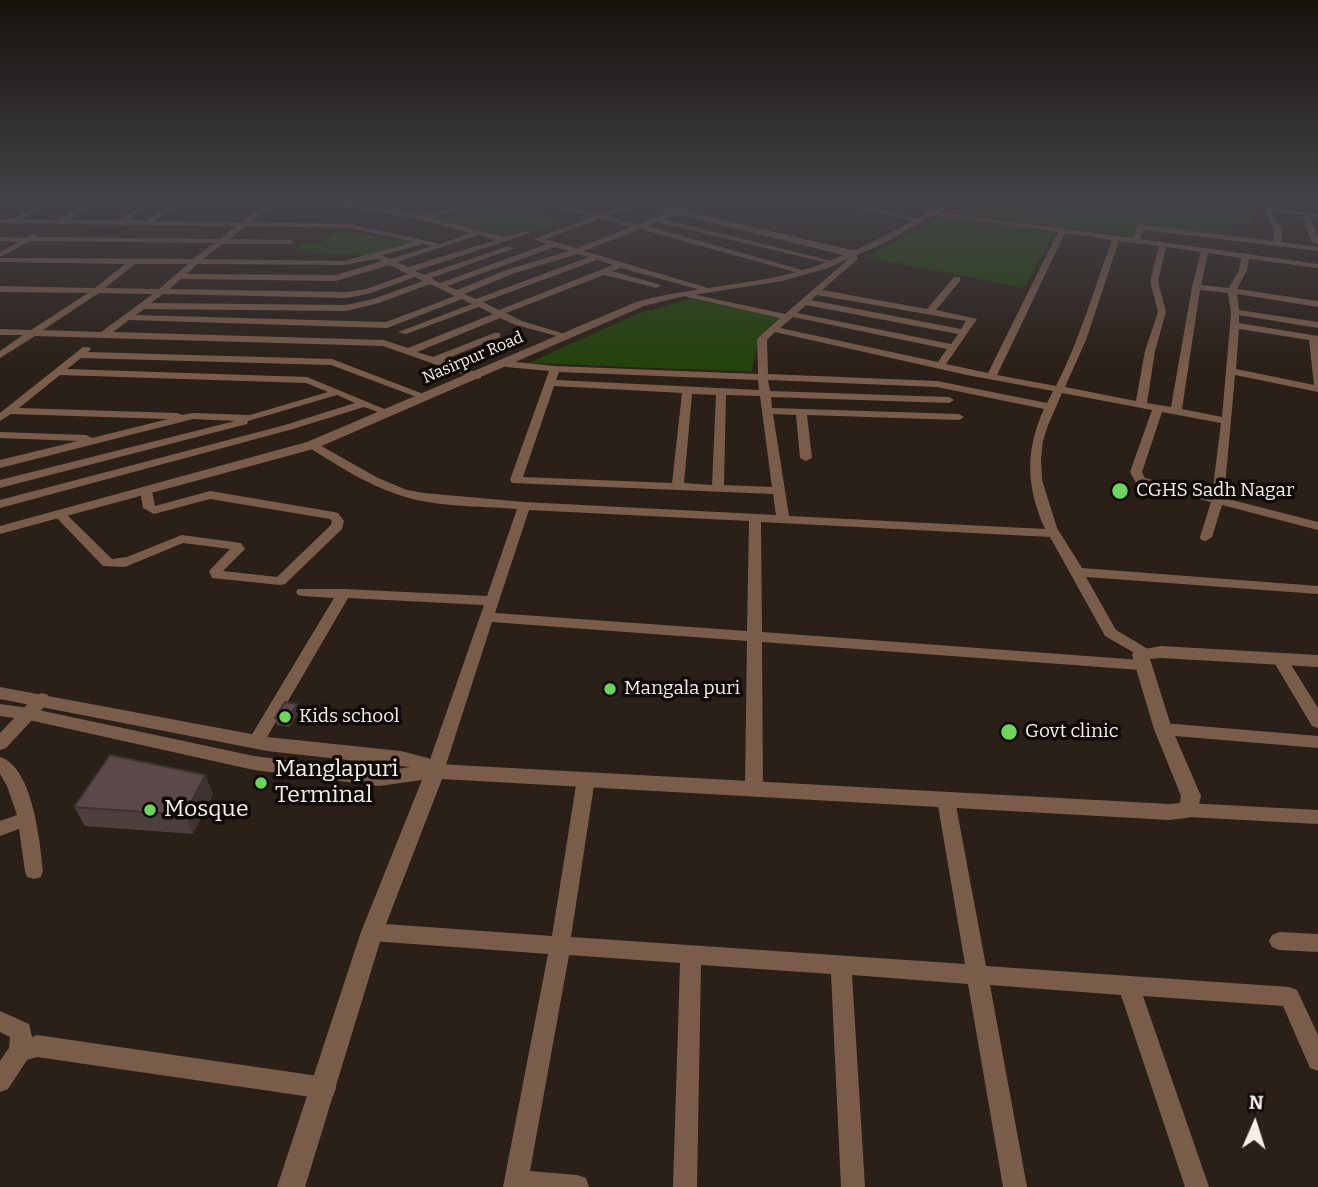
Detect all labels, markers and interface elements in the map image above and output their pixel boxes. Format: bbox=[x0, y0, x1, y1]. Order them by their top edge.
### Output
street label: Nasirpur Road bbox=[420, 328, 526, 388]
place label: CGHS Sadh Nagar bbox=[1136, 480, 1294, 502]
marker: CGHS Sadh Nagar bbox=[1110, 481, 1130, 501]
place label: Mangala puri bbox=[624, 678, 740, 700]
marker: Mangala puri bbox=[602, 681, 618, 697]
place label: Kids school bbox=[299, 706, 400, 728]
marker: Kids school bbox=[277, 709, 293, 725]
place label: Govt clinic bbox=[1025, 721, 1118, 743]
marker: Govt clinic bbox=[999, 722, 1019, 742]
place label: Manglapuri Terminal bbox=[275, 756, 398, 810]
marker: Manglapuri Terminal bbox=[253, 775, 269, 791]
place label: Mosque bbox=[164, 796, 248, 824]
marker: Mosque bbox=[142, 802, 158, 818]
north arrow bbox=[1220, 1089, 1290, 1159]
text: N bbox=[1248, 1091, 1264, 1114]

